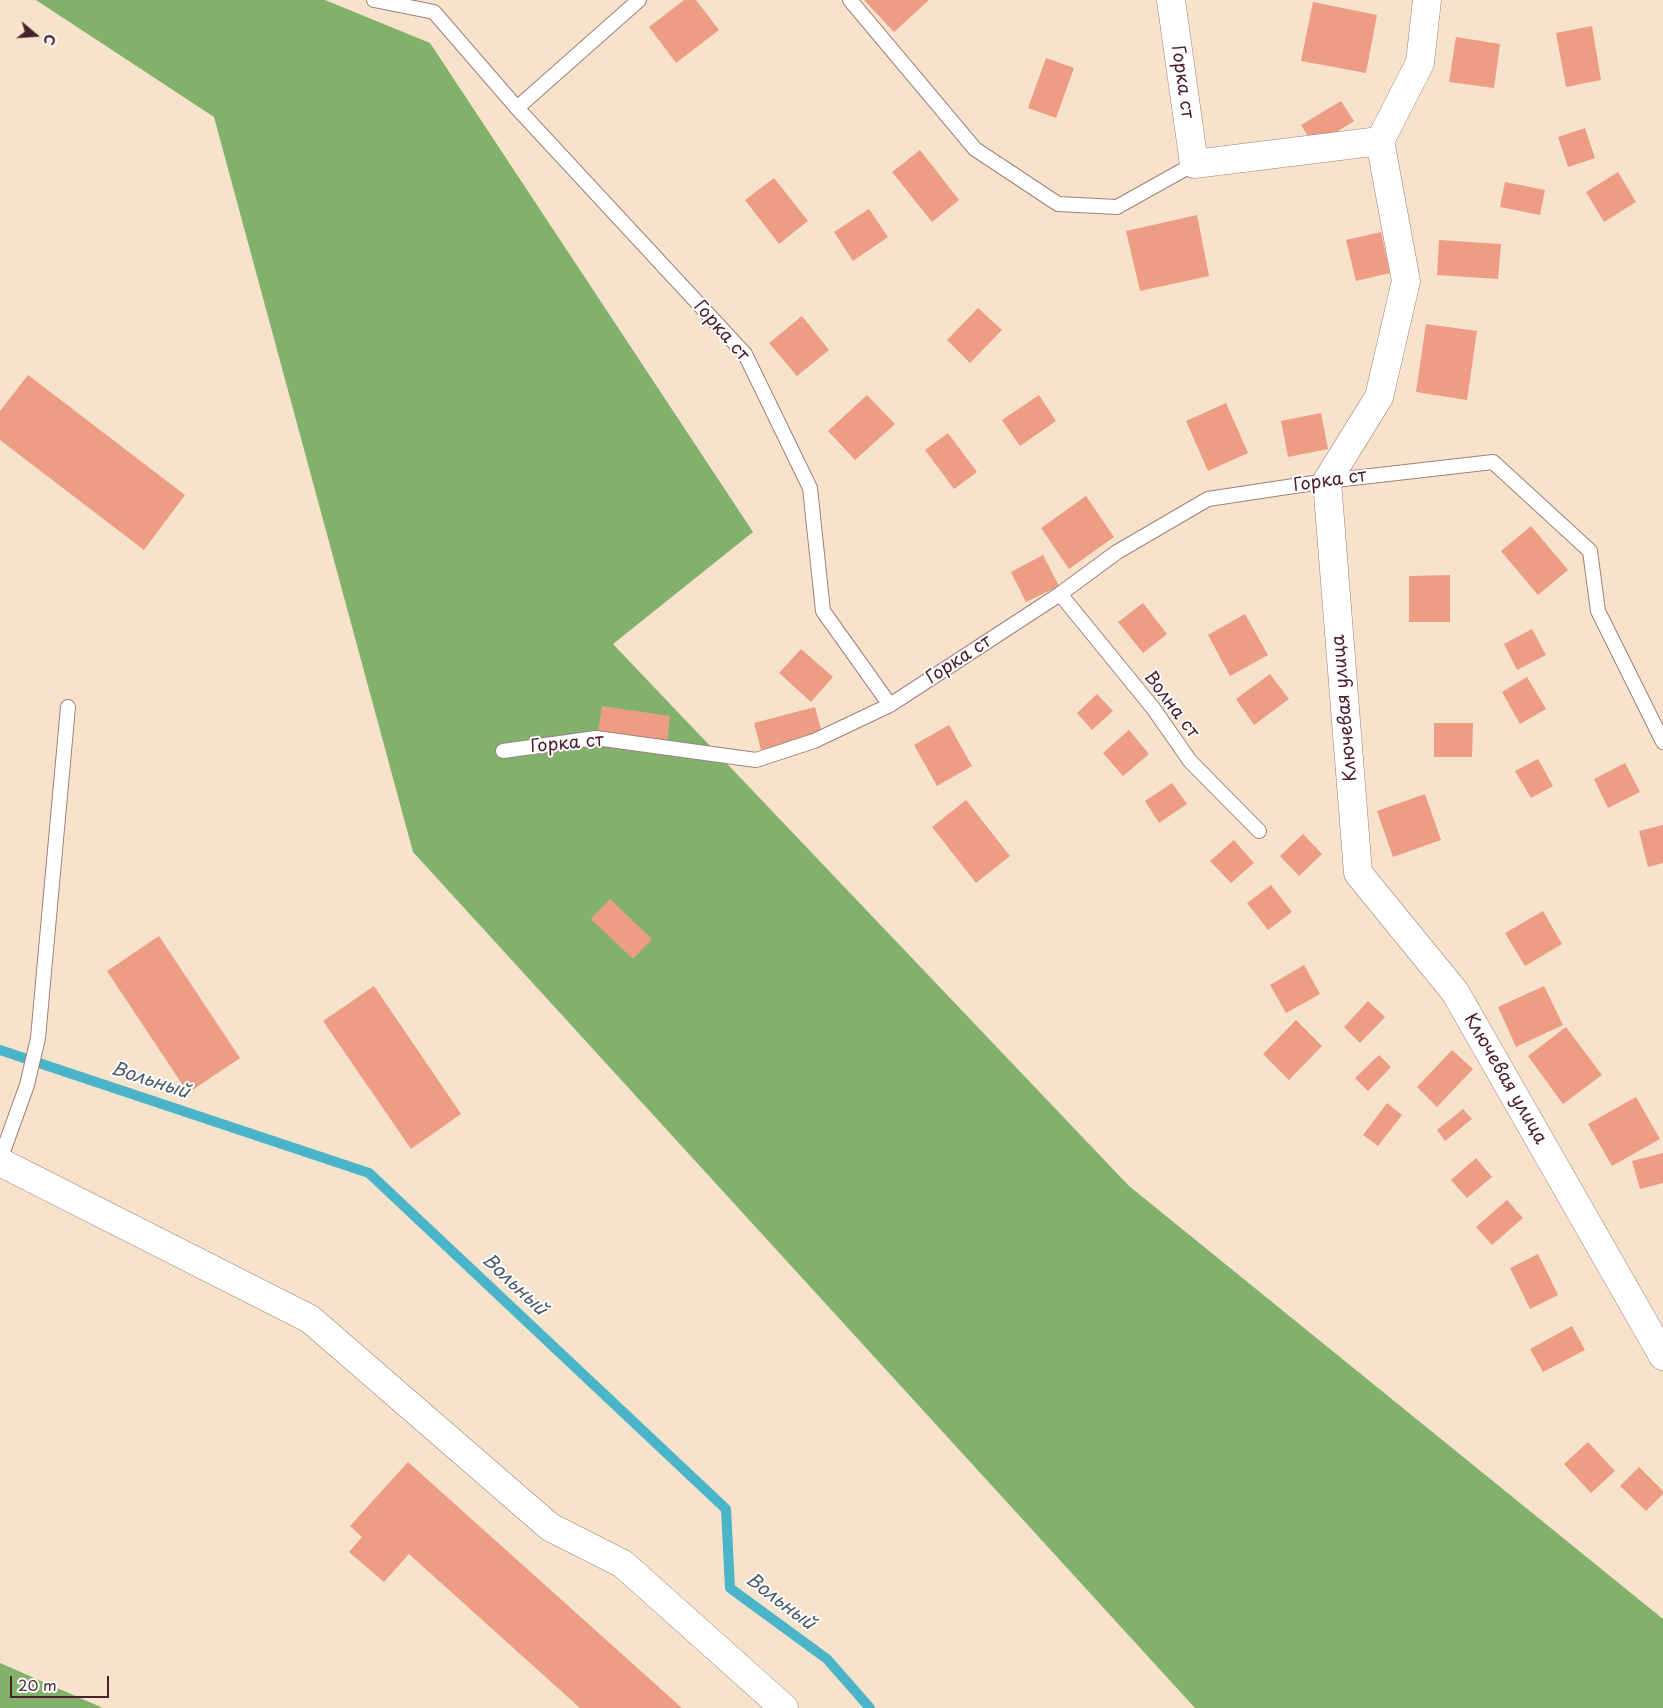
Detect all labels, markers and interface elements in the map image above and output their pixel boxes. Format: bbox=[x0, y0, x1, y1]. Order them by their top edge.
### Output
north arrow bbox=[10, 10, 60, 60]
text: С bbox=[38, 32, 61, 48]
street label: Горка ст bbox=[1166, 44, 1198, 120]
street label: Горка ст bbox=[689, 296, 753, 366]
street label: Горка ст bbox=[1292, 465, 1368, 497]
street label: Горка ст bbox=[922, 631, 996, 689]
street label: Ключевая улица bbox=[1328, 634, 1362, 782]
street label: Волна ст bbox=[1139, 667, 1203, 743]
street label: Горка ст bbox=[529, 730, 605, 758]
street label: Ключевая улица bbox=[1459, 1010, 1551, 1148]
water label: Вольный bbox=[108, 1058, 192, 1104]
water label: Вольный bbox=[477, 1249, 551, 1321]
water label: Вольный bbox=[741, 1569, 819, 1635]
scale bar bbox=[12, 1666, 111, 1698]
text: 20 m bbox=[18, 1673, 57, 1696]

